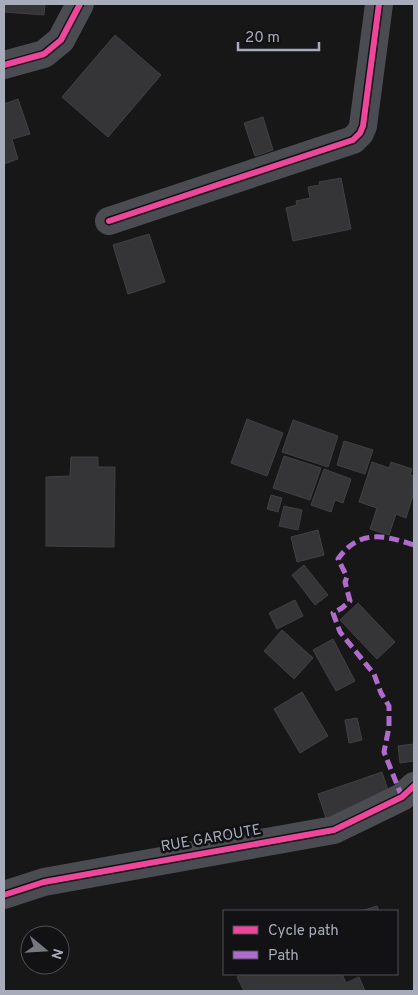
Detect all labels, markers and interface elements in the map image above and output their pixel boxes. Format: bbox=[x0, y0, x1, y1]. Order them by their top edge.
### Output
scale bar bbox=[238, 20, 319, 52]
text: 20 m bbox=[245, 29, 280, 48]
street label: RUE GAROUTE bbox=[159, 821, 263, 857]
legend bbox=[223, 910, 398, 975]
text: Cycle path bbox=[268, 922, 339, 941]
north arrow bbox=[20, 925, 70, 975]
text: N bbox=[46, 946, 66, 961]
text: Path bbox=[268, 947, 299, 966]

